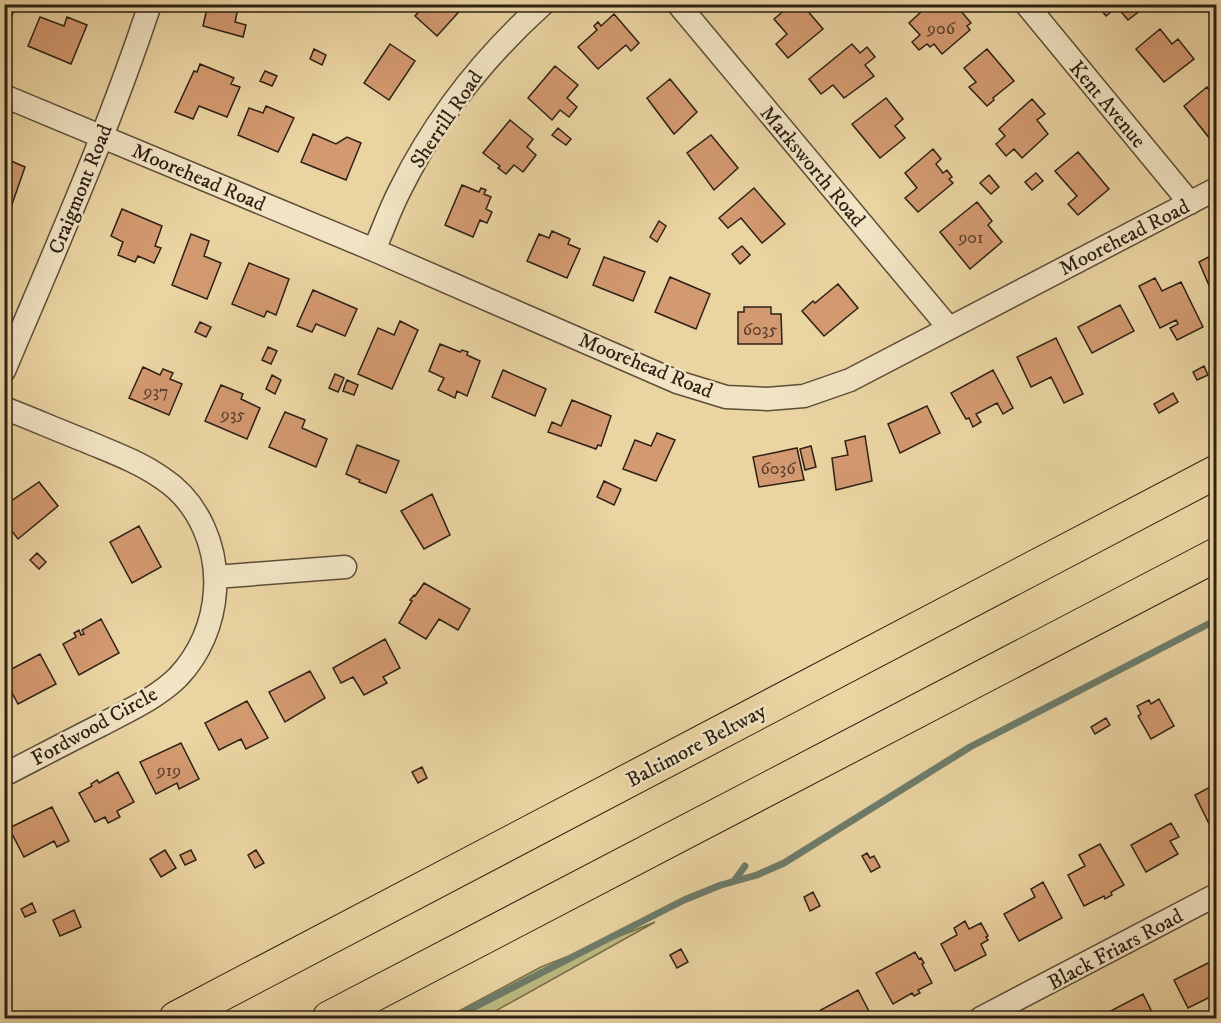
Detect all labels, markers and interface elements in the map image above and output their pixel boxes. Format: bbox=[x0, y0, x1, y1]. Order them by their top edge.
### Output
house number: 906 bbox=[926, 18, 956, 40]
street label: Kent Avenue bbox=[1063, 56, 1151, 154]
street label: Sherrill Road bbox=[405, 65, 489, 173]
street label: Marksworth Road bbox=[754, 101, 871, 233]
street label: Craigmont Road bbox=[43, 120, 119, 258]
street label: Moorehead Road bbox=[128, 138, 270, 218]
street label: Moorehead Road bbox=[1055, 194, 1194, 282]
house number: 901 bbox=[957, 227, 984, 249]
house number: 6035 bbox=[743, 319, 777, 341]
street label: Moorehead Road bbox=[575, 327, 717, 405]
house number: 937 bbox=[142, 381, 169, 403]
house number: 935 bbox=[220, 404, 245, 426]
house number: 6036 bbox=[760, 458, 796, 480]
street label: Fordwood Circle bbox=[27, 681, 162, 772]
street label: Baltimore Beltway bbox=[622, 698, 772, 794]
house number: 919 bbox=[156, 760, 181, 782]
street label: Black Friars Road bbox=[1044, 903, 1188, 996]

